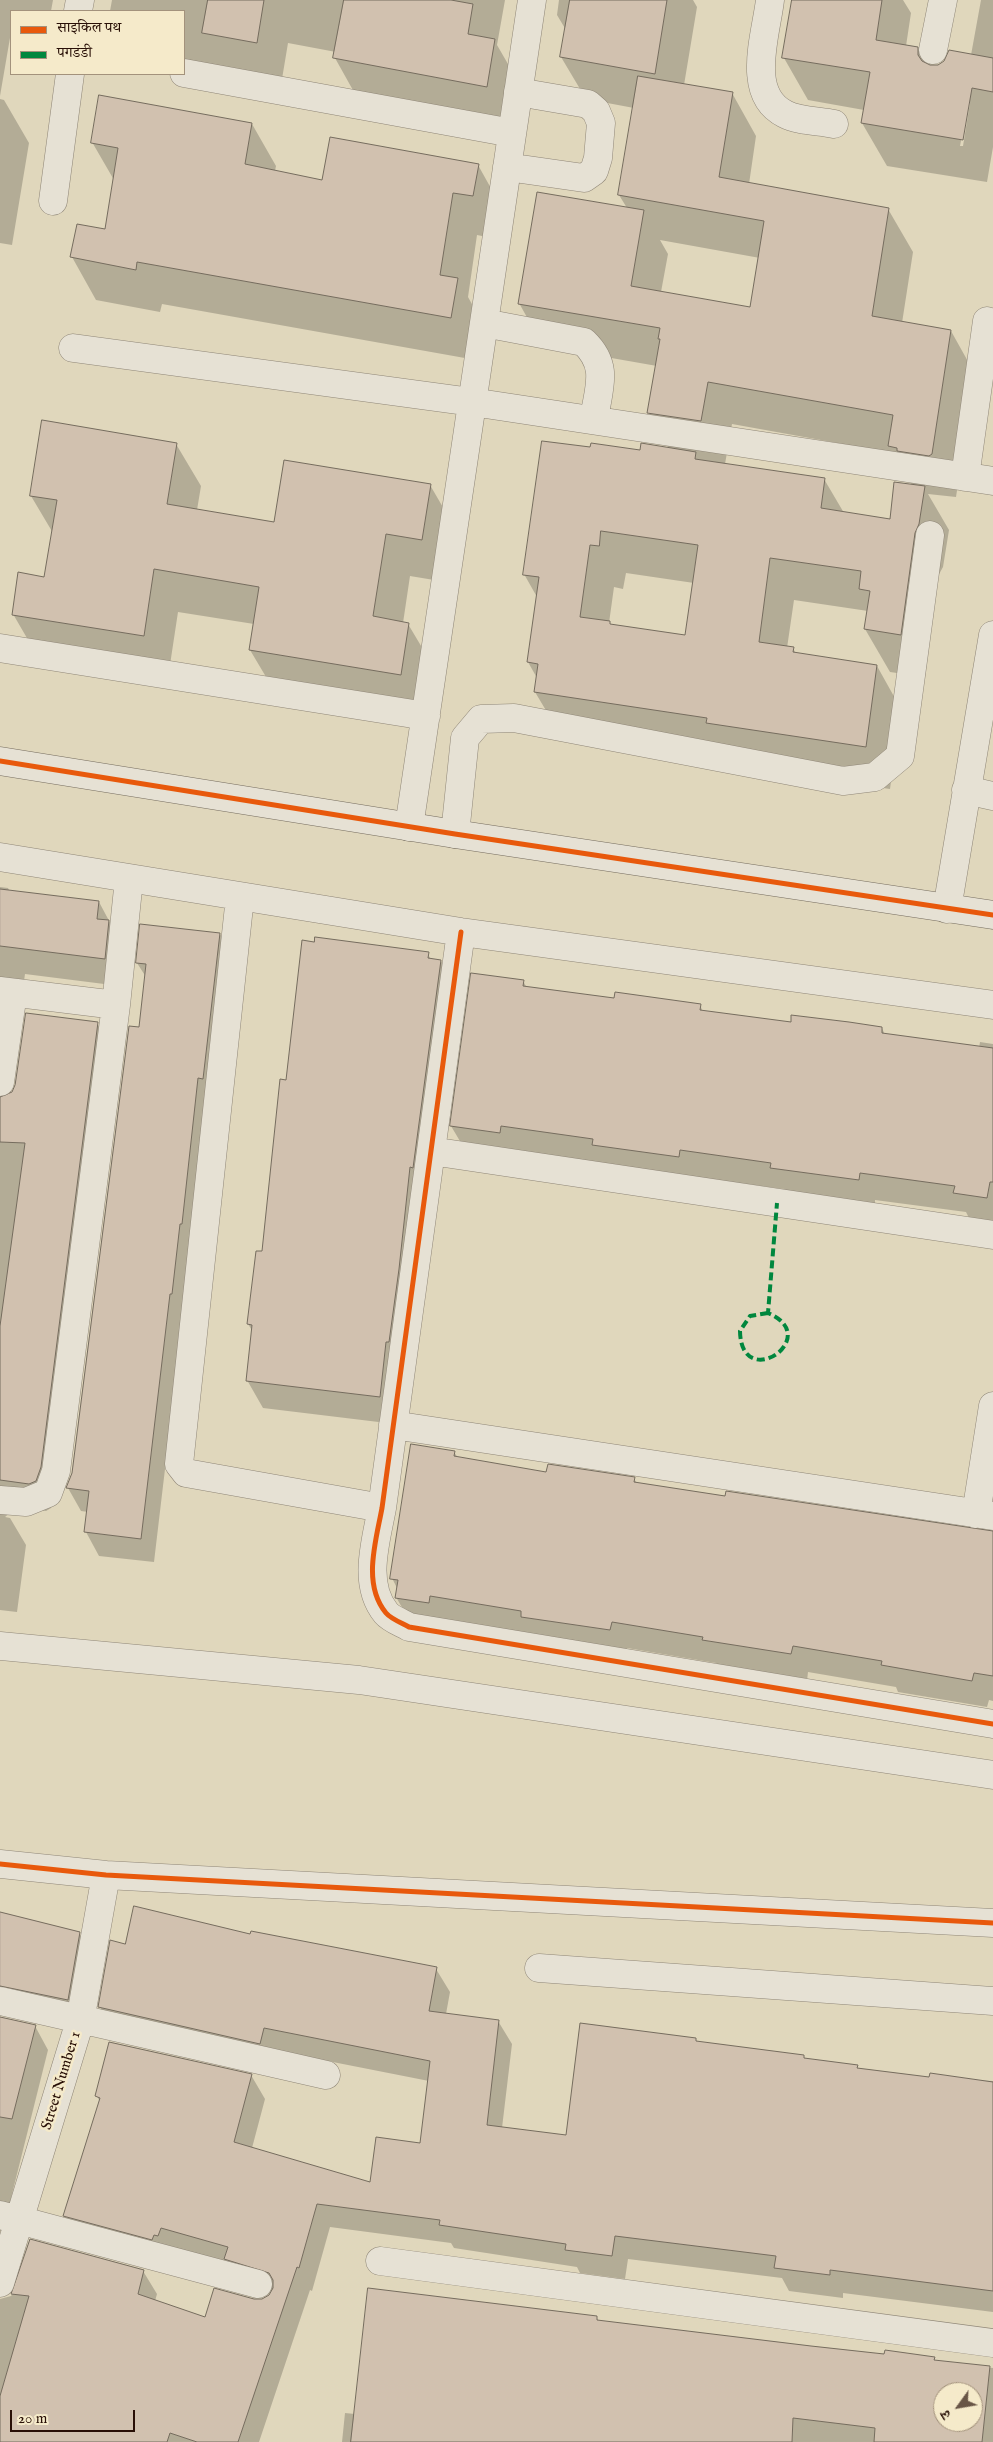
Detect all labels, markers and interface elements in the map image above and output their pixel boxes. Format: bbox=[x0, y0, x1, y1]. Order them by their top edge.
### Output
legend bbox=[10, 10, 185, 75]
text: साइकिल पथ bbox=[57, 18, 121, 37]
text: पगडंडी bbox=[57, 43, 92, 62]
street label: Street Number 1 bbox=[39, 2030, 85, 2132]
north arrow bbox=[933, 2382, 983, 2432]
scale bar bbox=[12, 2400, 138, 2432]
text: उ bbox=[937, 2407, 956, 2422]
text: 20 m bbox=[18, 2409, 47, 2428]

